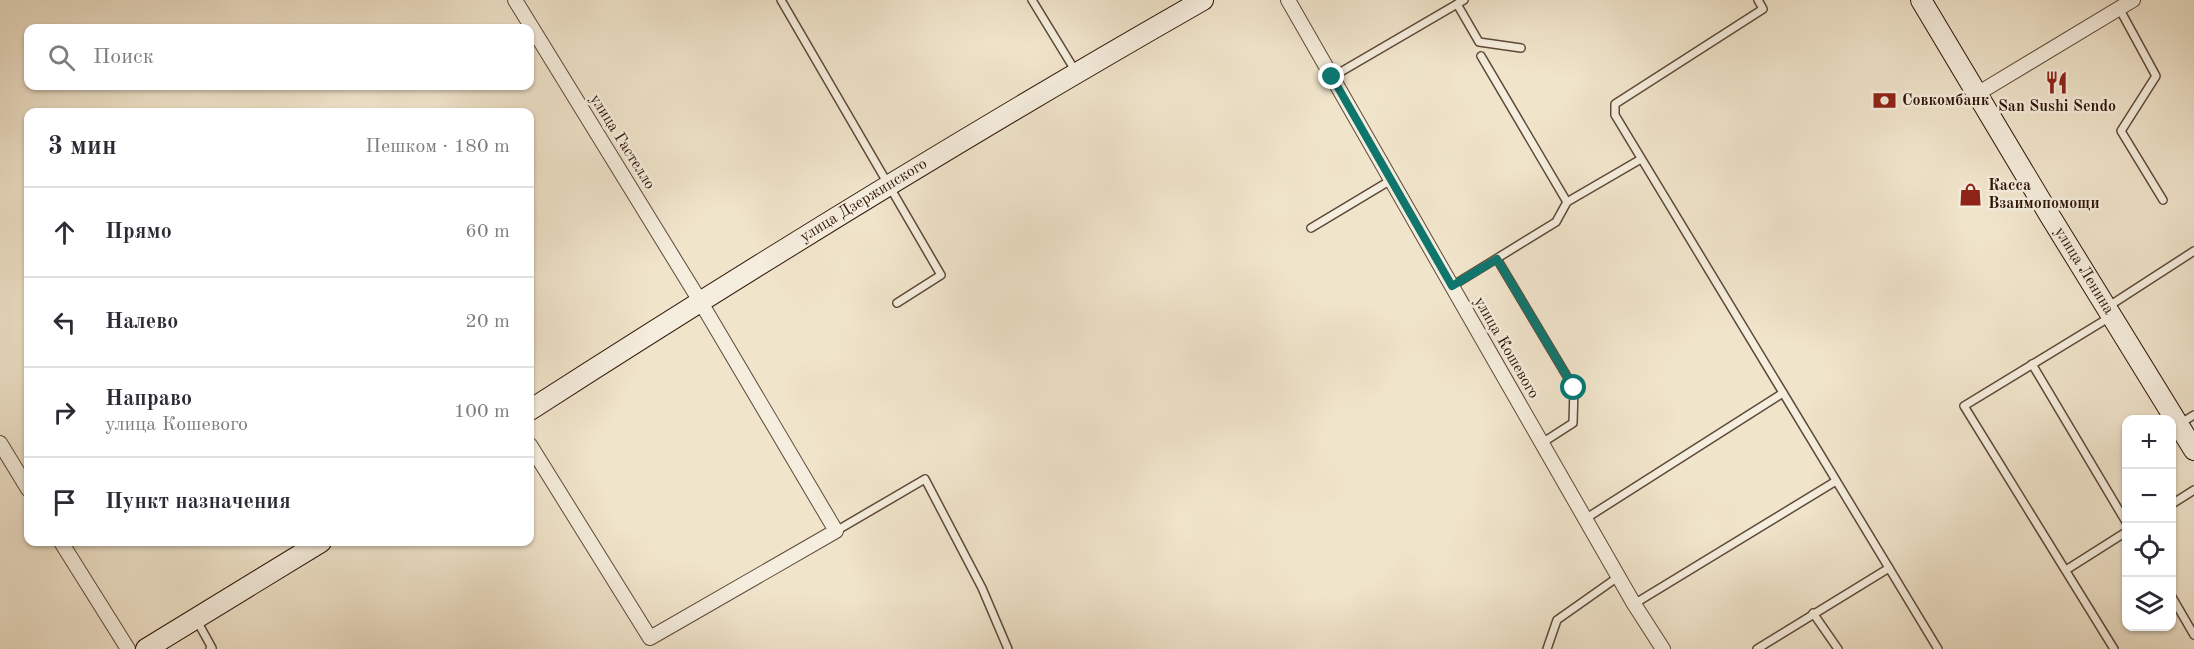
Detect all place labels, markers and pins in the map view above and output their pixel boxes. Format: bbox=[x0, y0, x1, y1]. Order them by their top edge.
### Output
restaurant icon: San Sushi Sendo bbox=[2044, 69, 2070, 95]
bank icon: Совкомбанк bbox=[1871, 88, 1897, 114]
place label: Совкомбанк bbox=[1902, 93, 1990, 109]
place label: San Sushi Sendo bbox=[1998, 99, 2116, 115]
place label: Касса Взаимопомощи bbox=[1988, 178, 2100, 212]
shop icon: Касса Взаимопомощи bbox=[1957, 182, 1983, 208]

